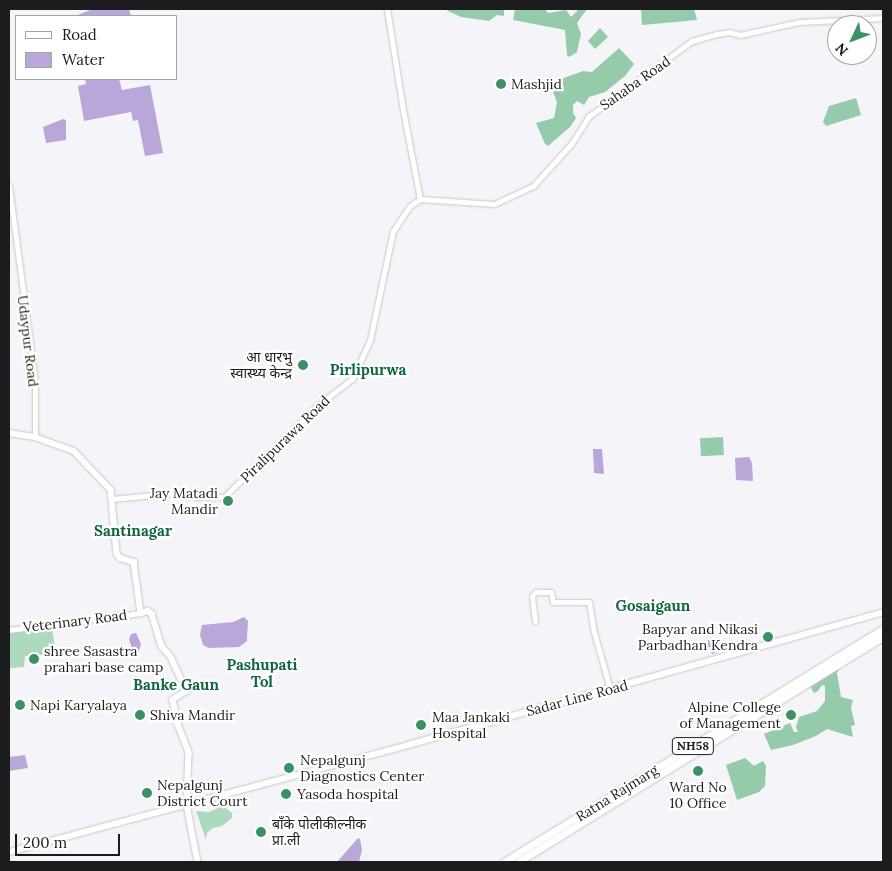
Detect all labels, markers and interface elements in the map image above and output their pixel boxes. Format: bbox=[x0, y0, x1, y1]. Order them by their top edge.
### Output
legend bbox=[15, 15, 178, 80]
north arrow bbox=[827, 15, 877, 65]
text: Road bbox=[62, 25, 97, 44]
text: N bbox=[831, 39, 852, 60]
text: Water bbox=[62, 50, 104, 69]
street label: Sahaba Road bbox=[596, 53, 674, 113]
place label: Mashjid bbox=[511, 76, 562, 92]
marker: Mashjid bbox=[495, 78, 507, 90]
street label: Udaypur Road bbox=[14, 294, 42, 388]
place label: आ धारभु स्वास्थ्य केन्द्र bbox=[230, 349, 292, 382]
marker: आ धारभु स्वास्थ्य केन्द्र bbox=[296, 358, 310, 372]
district label: Pirlipurwa bbox=[330, 361, 406, 379]
street label: Piralipurawa Road bbox=[237, 392, 333, 486]
place label: Jay Matadi Mandir bbox=[150, 485, 218, 518]
marker: Jay Matadi Mandir bbox=[222, 495, 234, 507]
district label: Santinagar bbox=[94, 522, 172, 540]
district label: Gosaigaun bbox=[616, 597, 690, 615]
street label: Veterinary Road bbox=[22, 606, 128, 636]
place label: Bapyar and Nikasi Parbadhan Kendra bbox=[638, 621, 758, 654]
marker: Bapyar and Nikasi Parbadhan Kendra bbox=[762, 631, 774, 643]
place label: shree Sasastra prahari base camp bbox=[44, 643, 163, 676]
marker: shree Sasastra prahari base camp bbox=[28, 653, 40, 665]
district label: Pashupati Tol bbox=[227, 655, 297, 690]
district label: Banke Gaun bbox=[133, 676, 219, 694]
street label: Sadar Line Road bbox=[524, 676, 630, 720]
place label: Napi Karyalaya bbox=[30, 697, 127, 713]
marker: Napi Karyalaya bbox=[14, 699, 26, 711]
place label: Alpine College of Management bbox=[680, 699, 781, 732]
place label: Shiva Mandir bbox=[150, 707, 235, 723]
marker: Shiva Mandir bbox=[134, 709, 146, 721]
place label: Maa Jankaki Hospital bbox=[432, 709, 510, 742]
marker: Alpine College of Management bbox=[785, 709, 797, 721]
marker: Maa Jankaki Hospital bbox=[414, 718, 428, 732]
road number: NH58 bbox=[672, 736, 714, 756]
place label: Nepalgunj Diagnostics Center bbox=[300, 752, 424, 784]
marker: Nepalgunj Diagnostics Center bbox=[282, 761, 296, 775]
street label: Ratna Rajmarg bbox=[573, 761, 661, 825]
marker: Ward No 10 Office bbox=[692, 765, 704, 777]
place label: Nepalgunj District Court bbox=[157, 777, 248, 810]
place label: Ward No 10 Office bbox=[669, 779, 727, 812]
place label: Yasoda hospital bbox=[297, 786, 398, 802]
marker: Nepalgunj District Court bbox=[141, 787, 153, 799]
marker: Yasoda hospital bbox=[279, 787, 293, 801]
place label: बाँके पोलीकील्नीक प्रा.ली bbox=[272, 816, 366, 849]
scale bar bbox=[18, 824, 122, 856]
marker: बाँके पोलीकील्नीक प्रा.ली bbox=[254, 825, 268, 839]
text: 200 m bbox=[23, 833, 67, 852]

